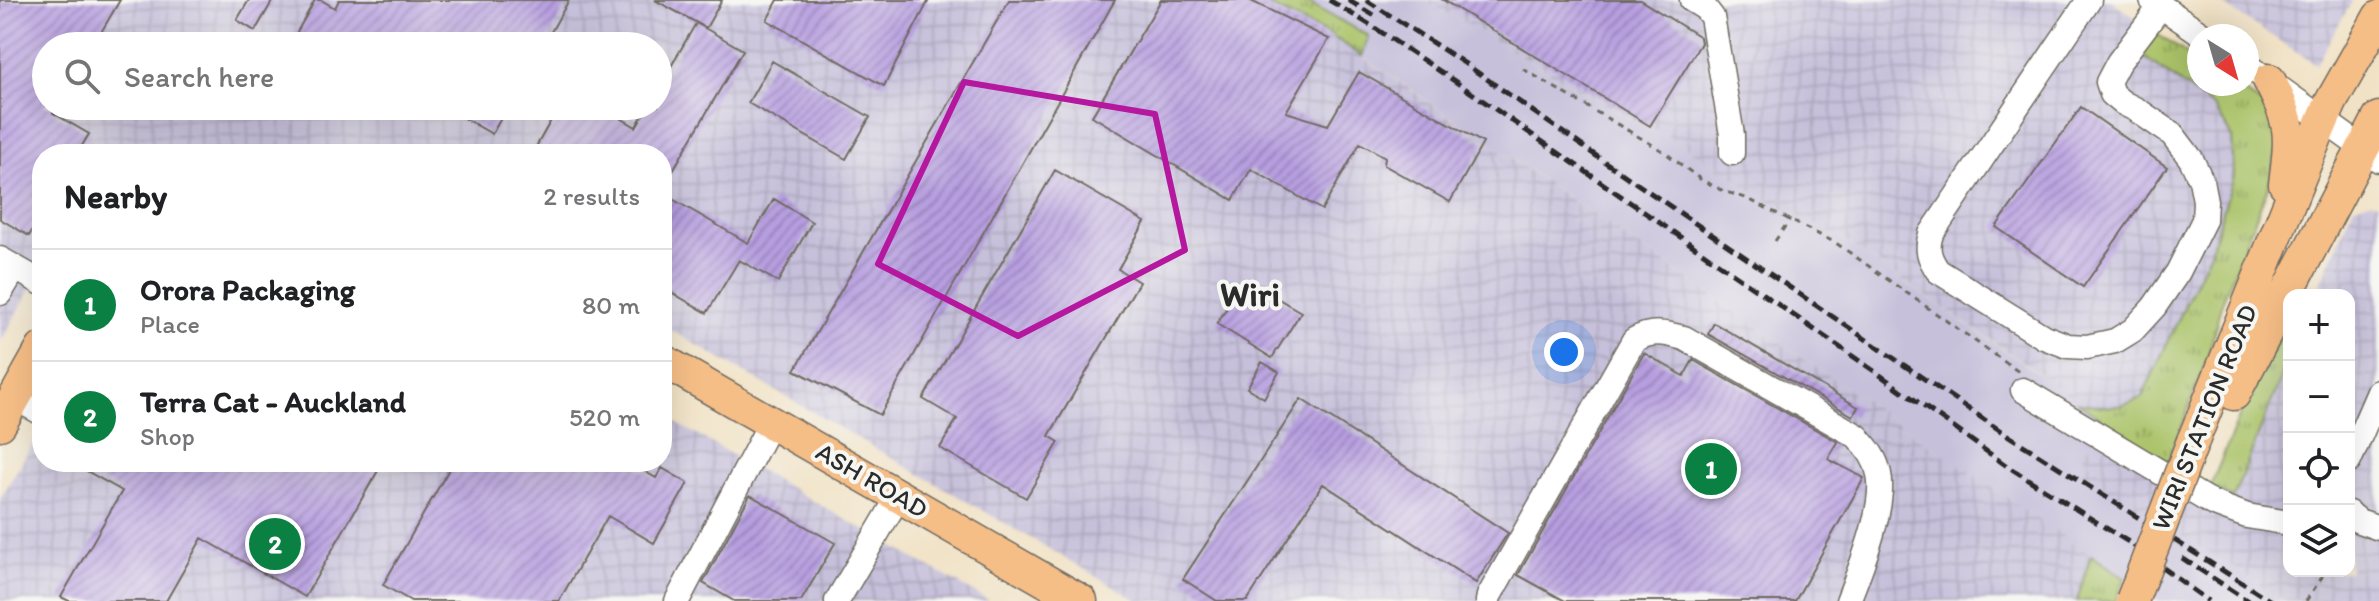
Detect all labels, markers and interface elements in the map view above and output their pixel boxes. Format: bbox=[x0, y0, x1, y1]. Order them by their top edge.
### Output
north arrow bbox=[2187, 24, 2259, 96]
search box bbox=[32, 32, 672, 120]
icon: search bbox=[60, 54, 104, 98]
text: Search here bbox=[124, 58, 274, 95]
text: Nearby bbox=[64, 176, 167, 217]
text: 2 results bbox=[543, 180, 640, 212]
text: Orora Packaging bbox=[140, 271, 355, 308]
district label: Wiri bbox=[1220, 274, 1280, 315]
text: 1 bbox=[84, 289, 96, 321]
text: 80 m bbox=[582, 289, 640, 321]
map controls bbox=[2283, 289, 2355, 577]
button: + bbox=[2283, 289, 2355, 361]
street label: WIRI STATION ROAD bbox=[2144, 299, 2264, 535]
text: Place bbox=[140, 308, 200, 340]
your location bbox=[1544, 332, 1584, 372]
button: − bbox=[2283, 361, 2355, 433]
text: Terra Cat - Auckland bbox=[140, 383, 406, 420]
text: 2 bbox=[83, 401, 97, 433]
text: 520 m bbox=[569, 401, 640, 433]
text: Shop bbox=[140, 420, 195, 452]
button: locate bbox=[2283, 433, 2355, 505]
street label: ASH ROAD bbox=[810, 435, 934, 525]
pin: 1 bbox=[1685, 439, 1737, 499]
button: layers bbox=[2283, 505, 2355, 577]
pin: 2 bbox=[249, 514, 301, 574]

